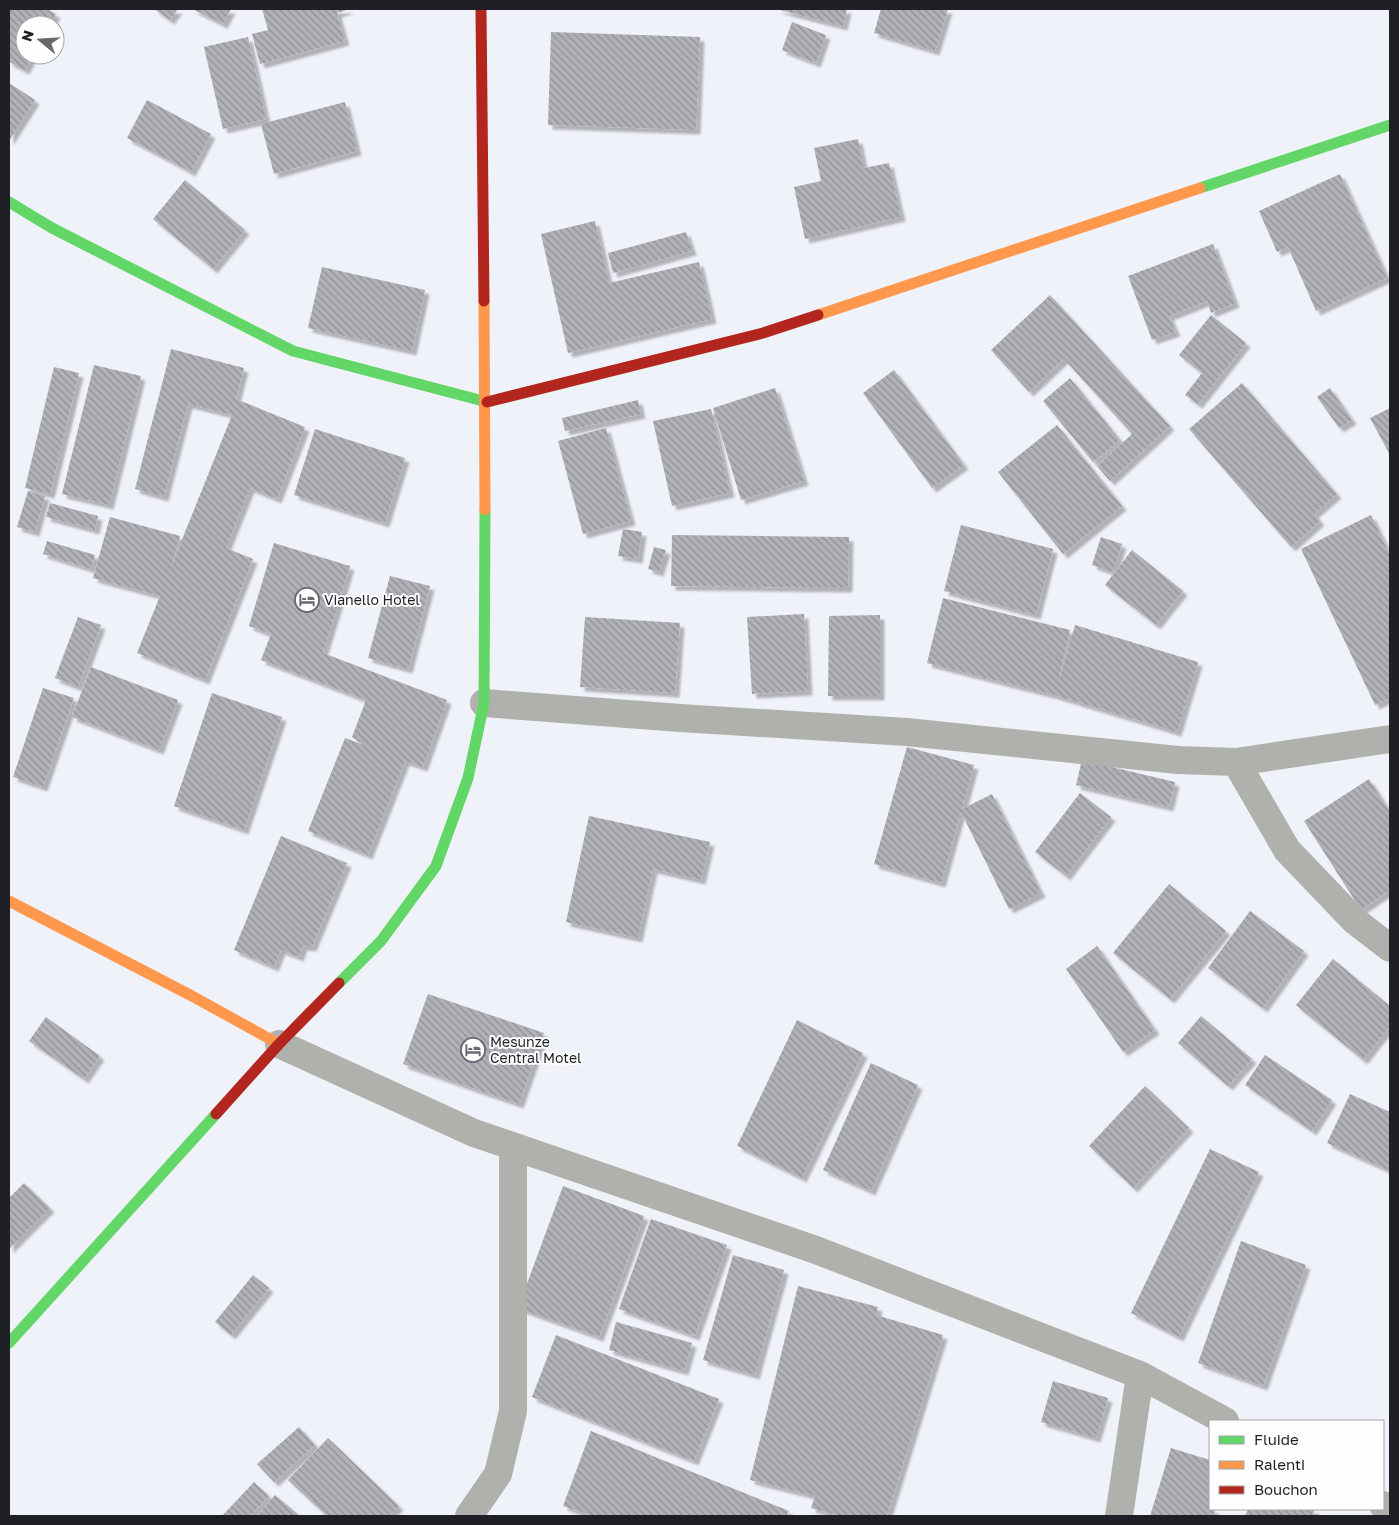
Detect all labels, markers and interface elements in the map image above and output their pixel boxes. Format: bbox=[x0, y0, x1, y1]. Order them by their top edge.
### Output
north arrow bbox=[15, 15, 65, 65]
text: N bbox=[17, 28, 37, 44]
hotel icon: Vianello Hotel bbox=[294, 587, 320, 613]
place label: Vianello Hotel bbox=[324, 591, 420, 608]
place label: Mesunze Central Motel bbox=[490, 1033, 582, 1066]
hotel icon: Mesunze Central Motel bbox=[460, 1037, 486, 1063]
legend bbox=[1209, 1420, 1384, 1510]
text: Fluide bbox=[1254, 1430, 1299, 1448]
text: Ralenti bbox=[1254, 1455, 1305, 1473]
text: Bouchon bbox=[1254, 1480, 1318, 1498]

